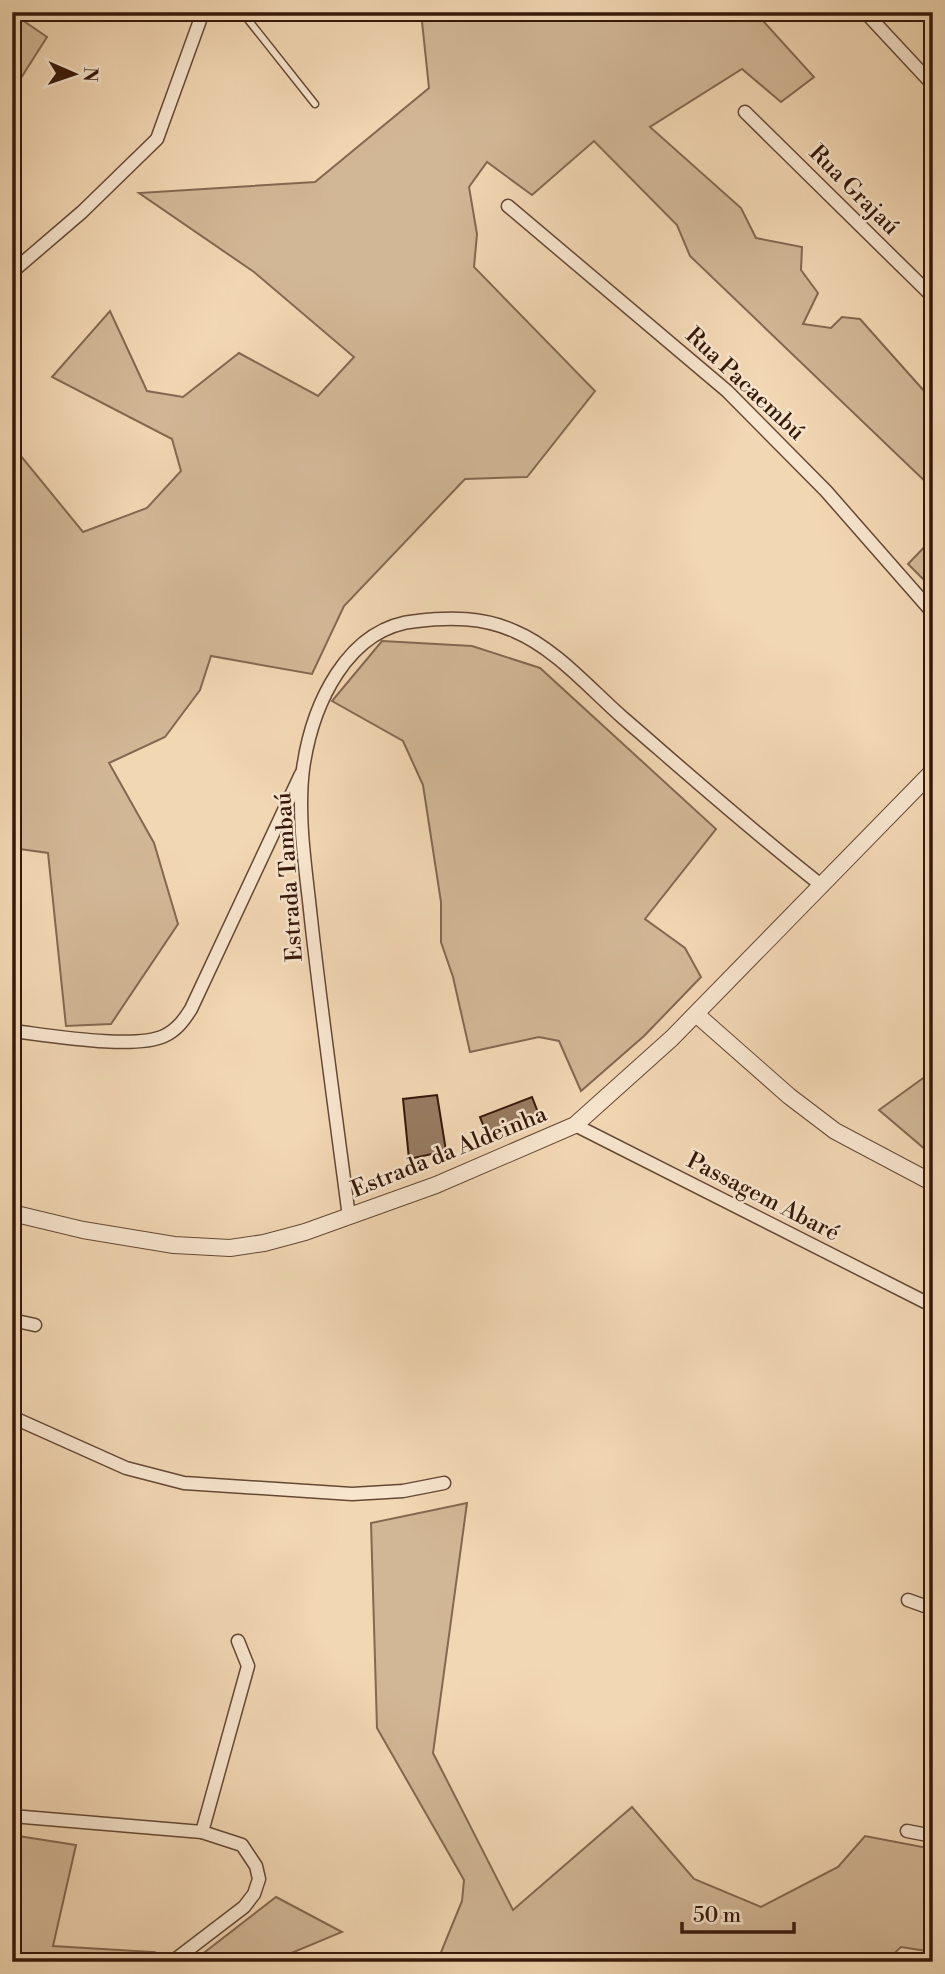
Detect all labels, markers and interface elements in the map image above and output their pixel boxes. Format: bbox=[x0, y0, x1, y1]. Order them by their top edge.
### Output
north arrow bbox=[38, 38, 108, 108]
text: N bbox=[78, 67, 102, 82]
street label: Rua Grajaú bbox=[803, 139, 905, 241]
street label: Rua Pacaembú bbox=[680, 322, 810, 446]
street label: Estrada Tambaú bbox=[269, 791, 309, 963]
street label: Estrada da Aldeinha bbox=[347, 1100, 551, 1204]
street label: Passagem Abaré bbox=[682, 1146, 844, 1248]
scale bar bbox=[682, 1890, 794, 1934]
text: 50 m bbox=[693, 1903, 741, 1929]

